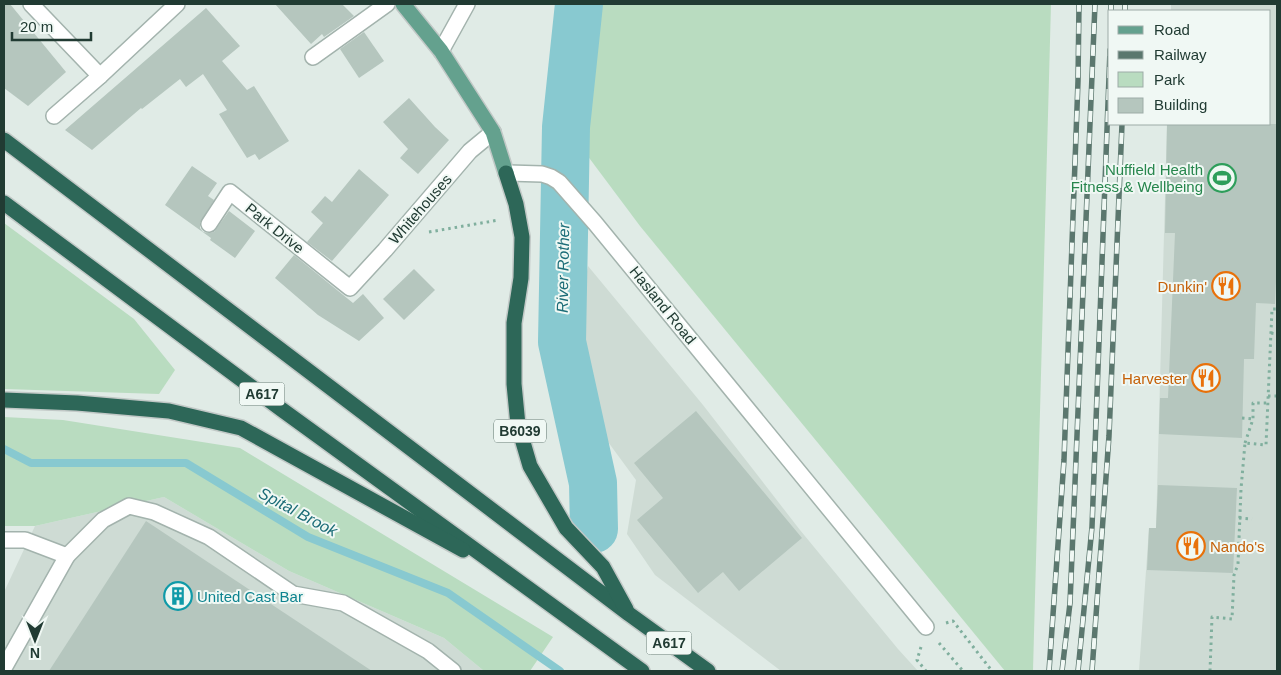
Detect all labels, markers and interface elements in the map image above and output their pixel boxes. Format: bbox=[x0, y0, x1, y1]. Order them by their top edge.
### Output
scale bar bbox=[12, 10, 91, 42]
legend bbox=[1108, 10, 1271, 125]
text: 20 m bbox=[20, 18, 53, 35]
text: Road bbox=[1154, 21, 1190, 38]
text: Railway bbox=[1154, 46, 1207, 63]
text: Park bbox=[1154, 71, 1185, 88]
text: Building bbox=[1154, 96, 1207, 113]
place label: Nuffield Health Fitness & Wellbeing bbox=[1071, 161, 1203, 195]
sports icon: Nuffield Health Fitness & Wellbeing bbox=[1207, 163, 1237, 193]
street label: Whitehouses bbox=[385, 171, 455, 247]
street label: Park Drive bbox=[242, 199, 308, 257]
water label: River Rother bbox=[554, 222, 572, 313]
street label: Hasland Road bbox=[626, 263, 700, 347]
restaurant icon: Dunkin' bbox=[1211, 271, 1241, 301]
place label: Dunkin' bbox=[1157, 278, 1207, 295]
restaurant icon: Harvester bbox=[1191, 363, 1221, 393]
place label: Harvester bbox=[1122, 370, 1187, 387]
road number: A617 bbox=[240, 382, 284, 406]
road number: B6039 bbox=[494, 420, 546, 442]
water label: Spital Brook bbox=[256, 484, 341, 540]
restaurant icon: Nando's bbox=[1176, 531, 1206, 561]
place label: Nando's bbox=[1210, 538, 1265, 555]
building icon: United Cast Bar bbox=[163, 581, 193, 611]
place label: United Cast Bar bbox=[197, 588, 303, 605]
north arrow bbox=[10, 615, 60, 665]
road number: A617 bbox=[646, 632, 692, 654]
text: N bbox=[30, 645, 40, 661]

